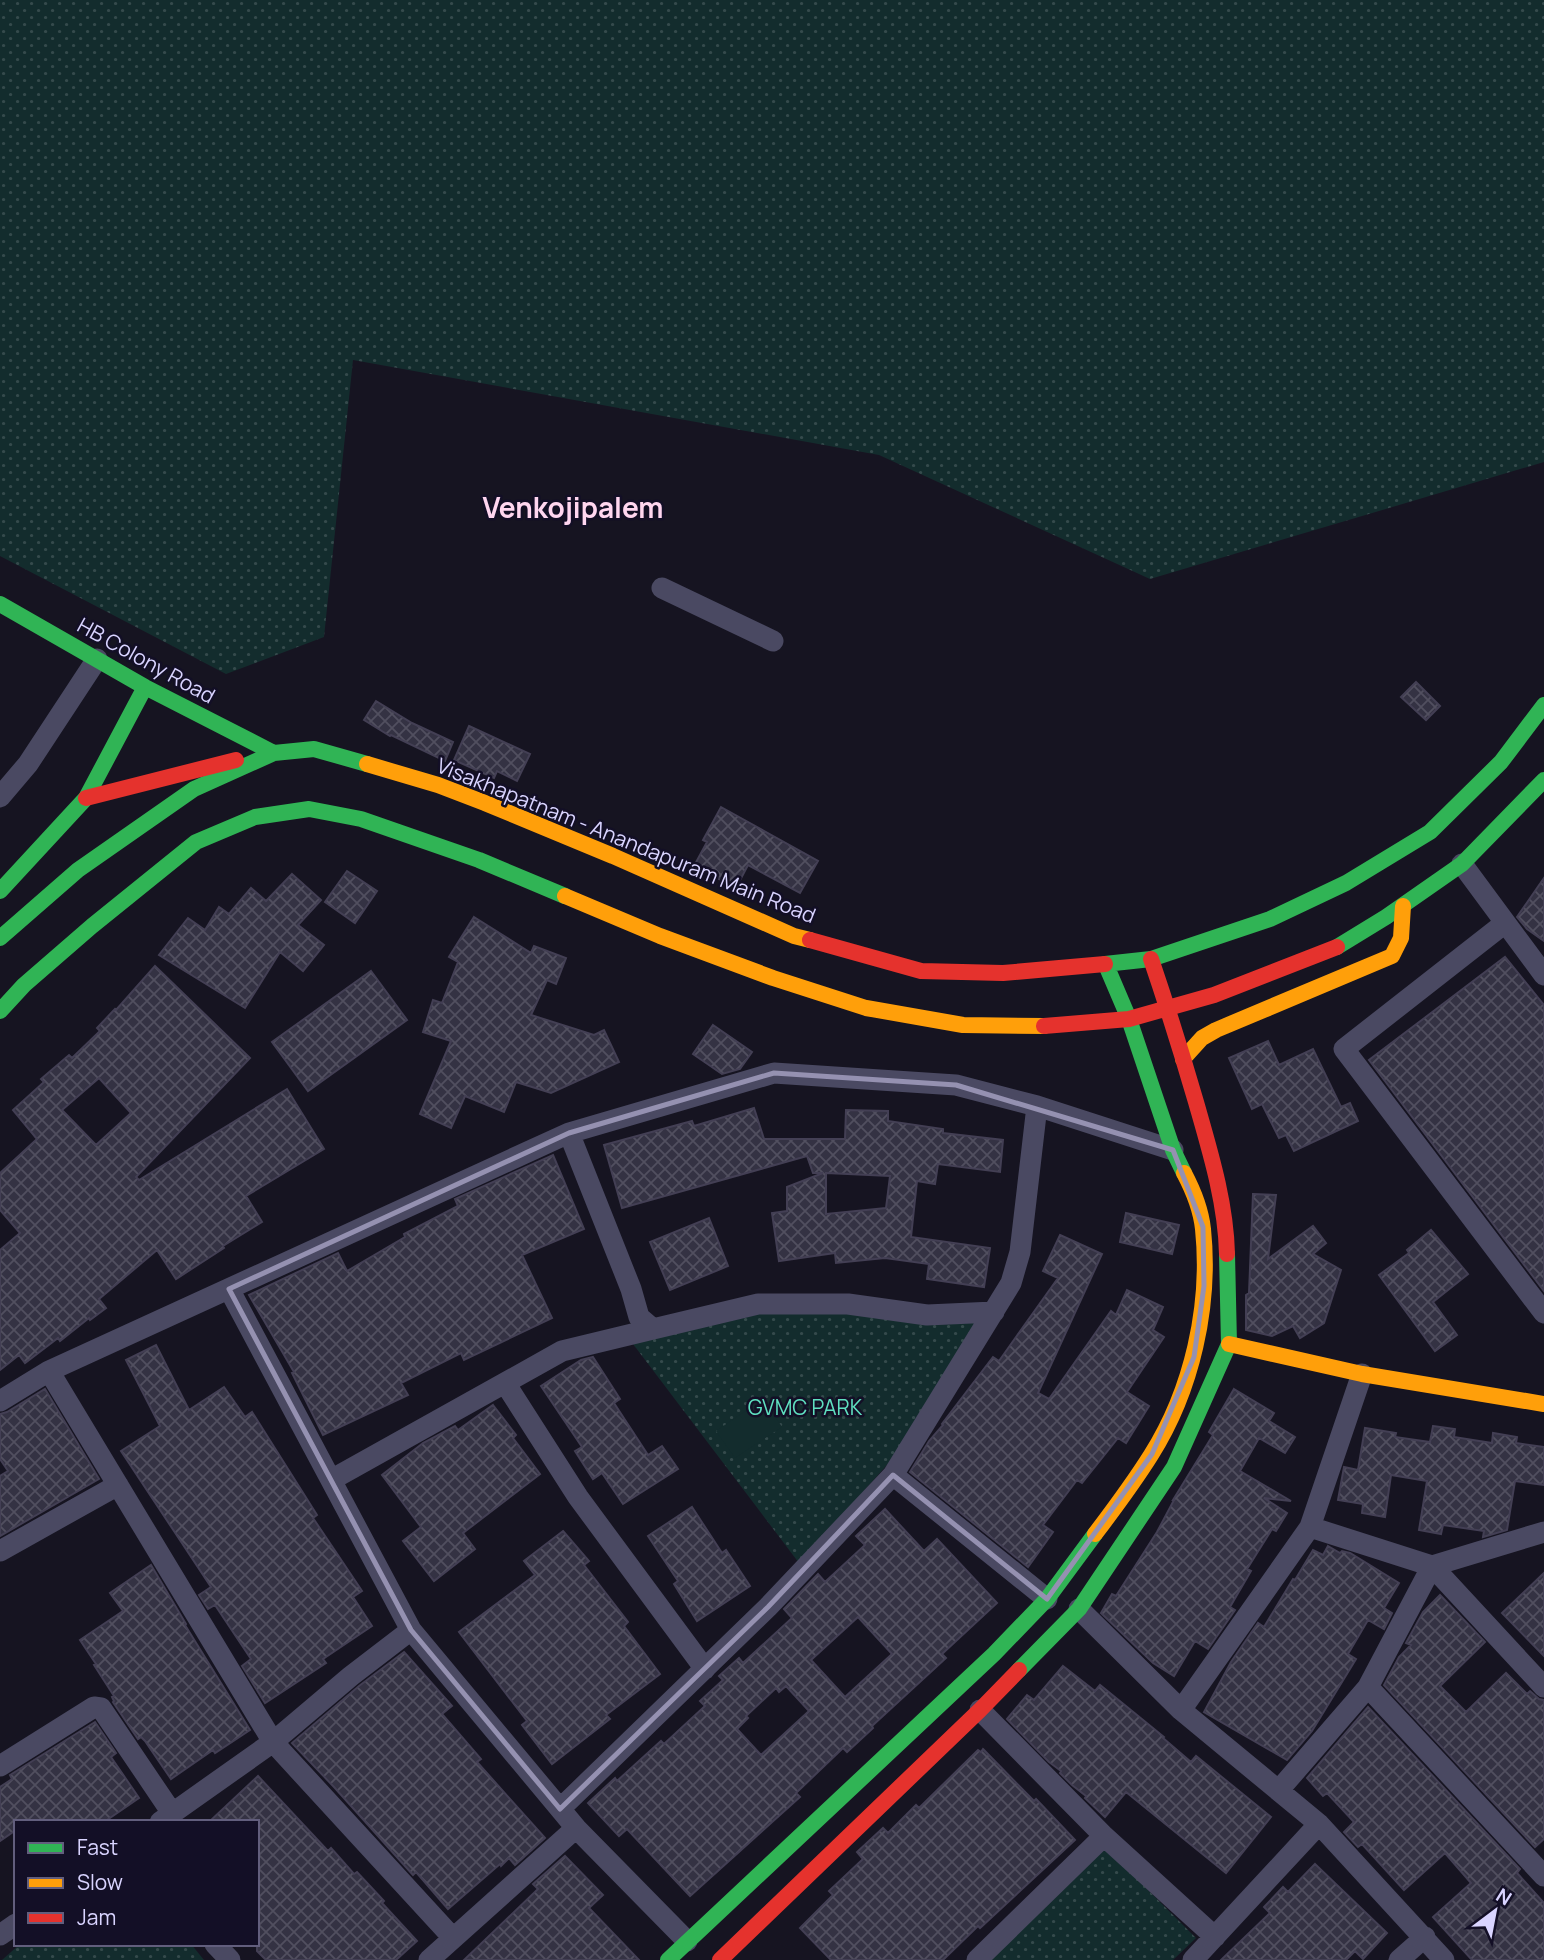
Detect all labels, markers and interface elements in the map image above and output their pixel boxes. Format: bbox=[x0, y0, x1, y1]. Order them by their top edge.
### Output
district label: Venkojipalem bbox=[482, 488, 664, 526]
street label: HB Colony Road bbox=[73, 611, 220, 710]
street label: Visakhapatnam - Anandapuram Main Road bbox=[433, 751, 820, 929]
park label: GVMC PARK bbox=[748, 1393, 863, 1421]
legend bbox=[14, 1820, 259, 1946]
text: Fast bbox=[77, 1833, 118, 1861]
text: Slow bbox=[77, 1868, 123, 1896]
north arrow bbox=[1460, 1876, 1530, 1946]
text: N bbox=[1491, 1882, 1517, 1911]
text: Jam bbox=[77, 1903, 116, 1931]

